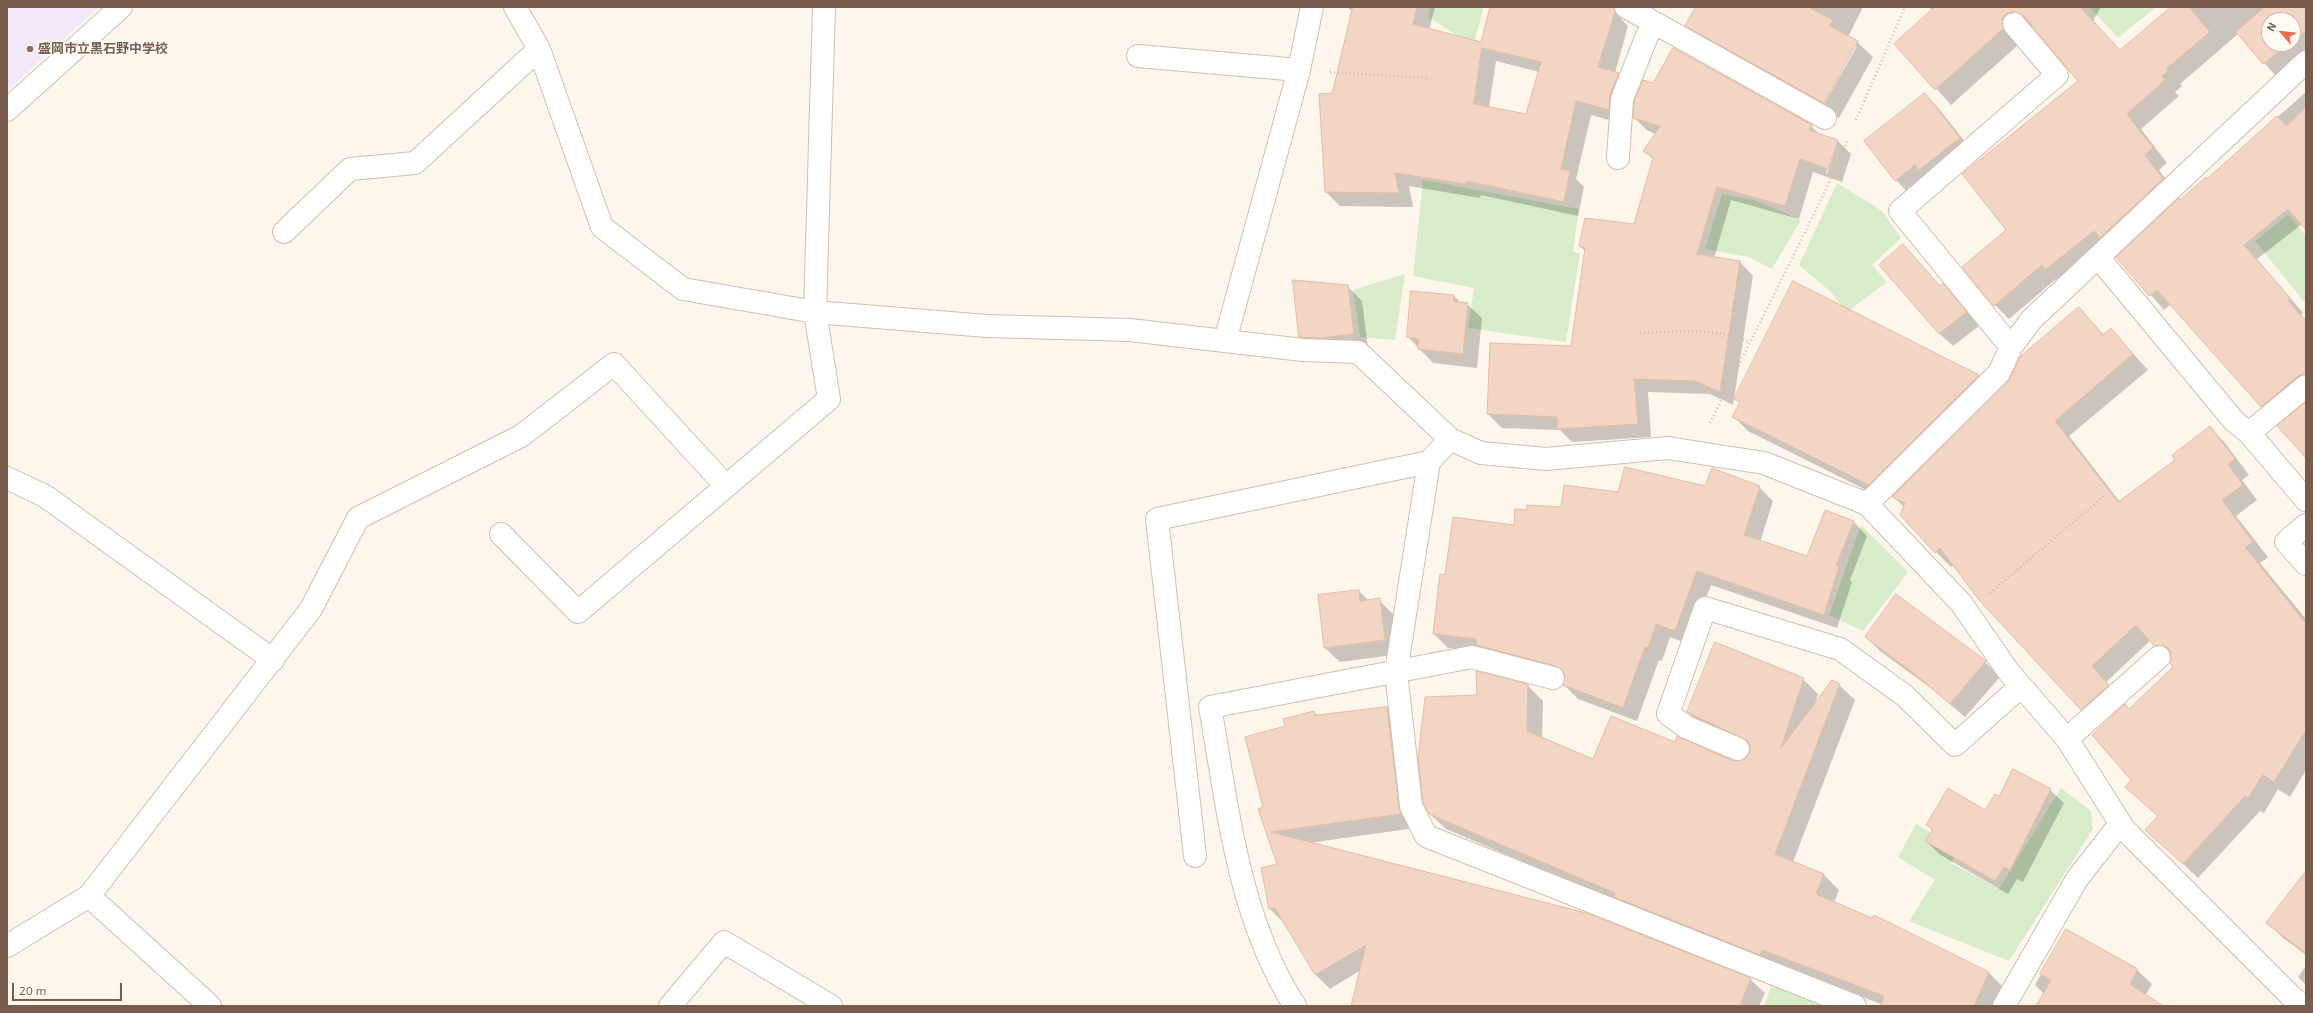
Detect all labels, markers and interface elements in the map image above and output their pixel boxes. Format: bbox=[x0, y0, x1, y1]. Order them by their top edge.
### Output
north arrow bbox=[2261, 12, 2301, 52]
text: N bbox=[2263, 20, 2278, 33]
place label: 盛岡市立黒石野中学校 bbox=[38, 41, 168, 57]
marker: 盛岡市立黒石野中学校 bbox=[25, 44, 35, 54]
scale bar bbox=[14, 975, 124, 1001]
text: 20 m bbox=[19, 983, 46, 997]

